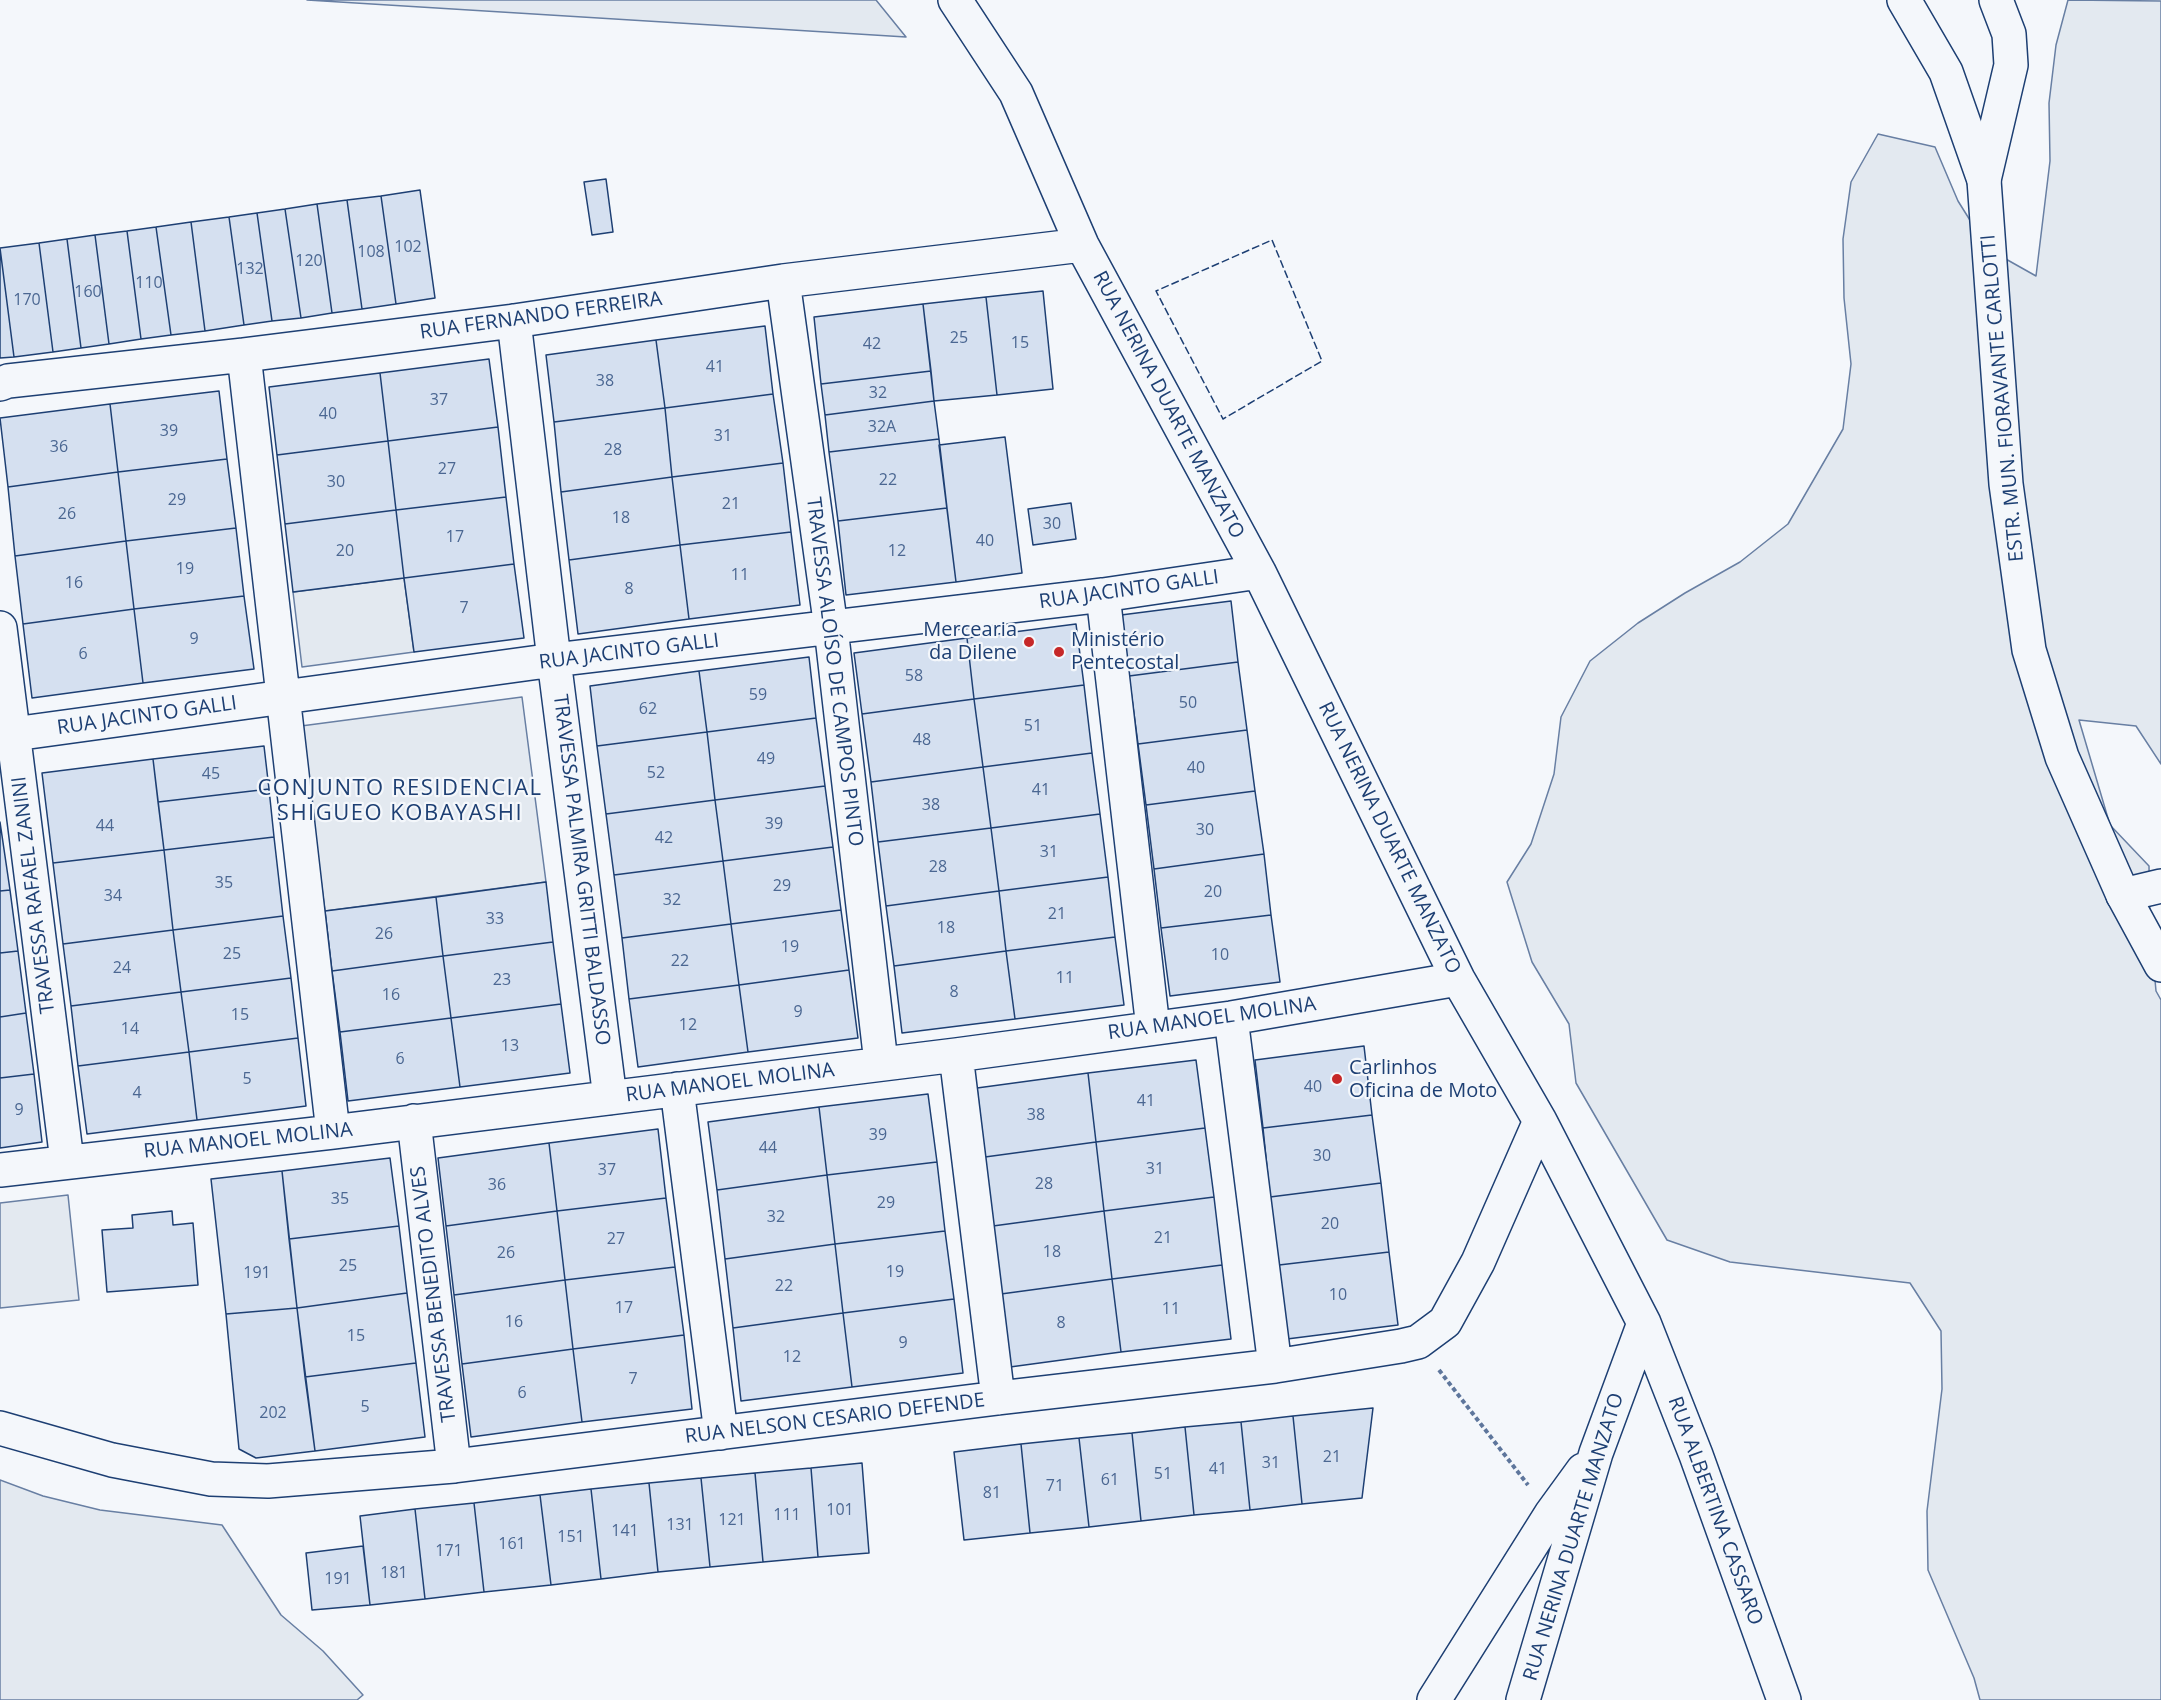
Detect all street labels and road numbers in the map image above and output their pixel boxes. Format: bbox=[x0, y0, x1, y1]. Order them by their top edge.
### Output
street label: ESTR. MUN. FIORAVANTE CARLOTTI bbox=[1977, 233, 2029, 563]
street label: RUA NERINA DUARTE MANZATO bbox=[1087, 267, 1249, 543]
street label: RUA FERNANDO FERREIRA bbox=[418, 287, 664, 345]
street label: TRAVESSA ALOÍSO DE CAMPOS PINTO bbox=[801, 496, 867, 848]
street label: RUA JACINTO GALLI bbox=[1037, 565, 1221, 615]
street label: RUA JACINTO GALLI bbox=[537, 629, 721, 675]
street label: RUA JACINTO GALLI bbox=[55, 691, 239, 741]
street label: TRAVESSA PALMIRA GRITTI BALDASSO bbox=[548, 693, 614, 1047]
street label: RUA NERINA DUARTE MANZATO bbox=[1313, 698, 1465, 978]
street label: TRAVESSA RAFAEL ZANINI bbox=[8, 775, 60, 1015]
street label: RUA MANOEL MOLINA bbox=[1106, 993, 1318, 1045]
street label: RUA MANOEL MOLINA bbox=[624, 1058, 836, 1108]
street label: RUA MANOEL MOLINA bbox=[142, 1118, 354, 1164]
street label: TRAVESSA BENEDITO ALVES bbox=[406, 1165, 462, 1423]
street label: RUA NELSON CESARIO DEFENDE bbox=[684, 1389, 986, 1449]
street label: RUA NERINA DUARTE MANZATO bbox=[1519, 1390, 1629, 1684]
street label: RUA ALBERTINA CASSARO bbox=[1662, 1393, 1768, 1629]

